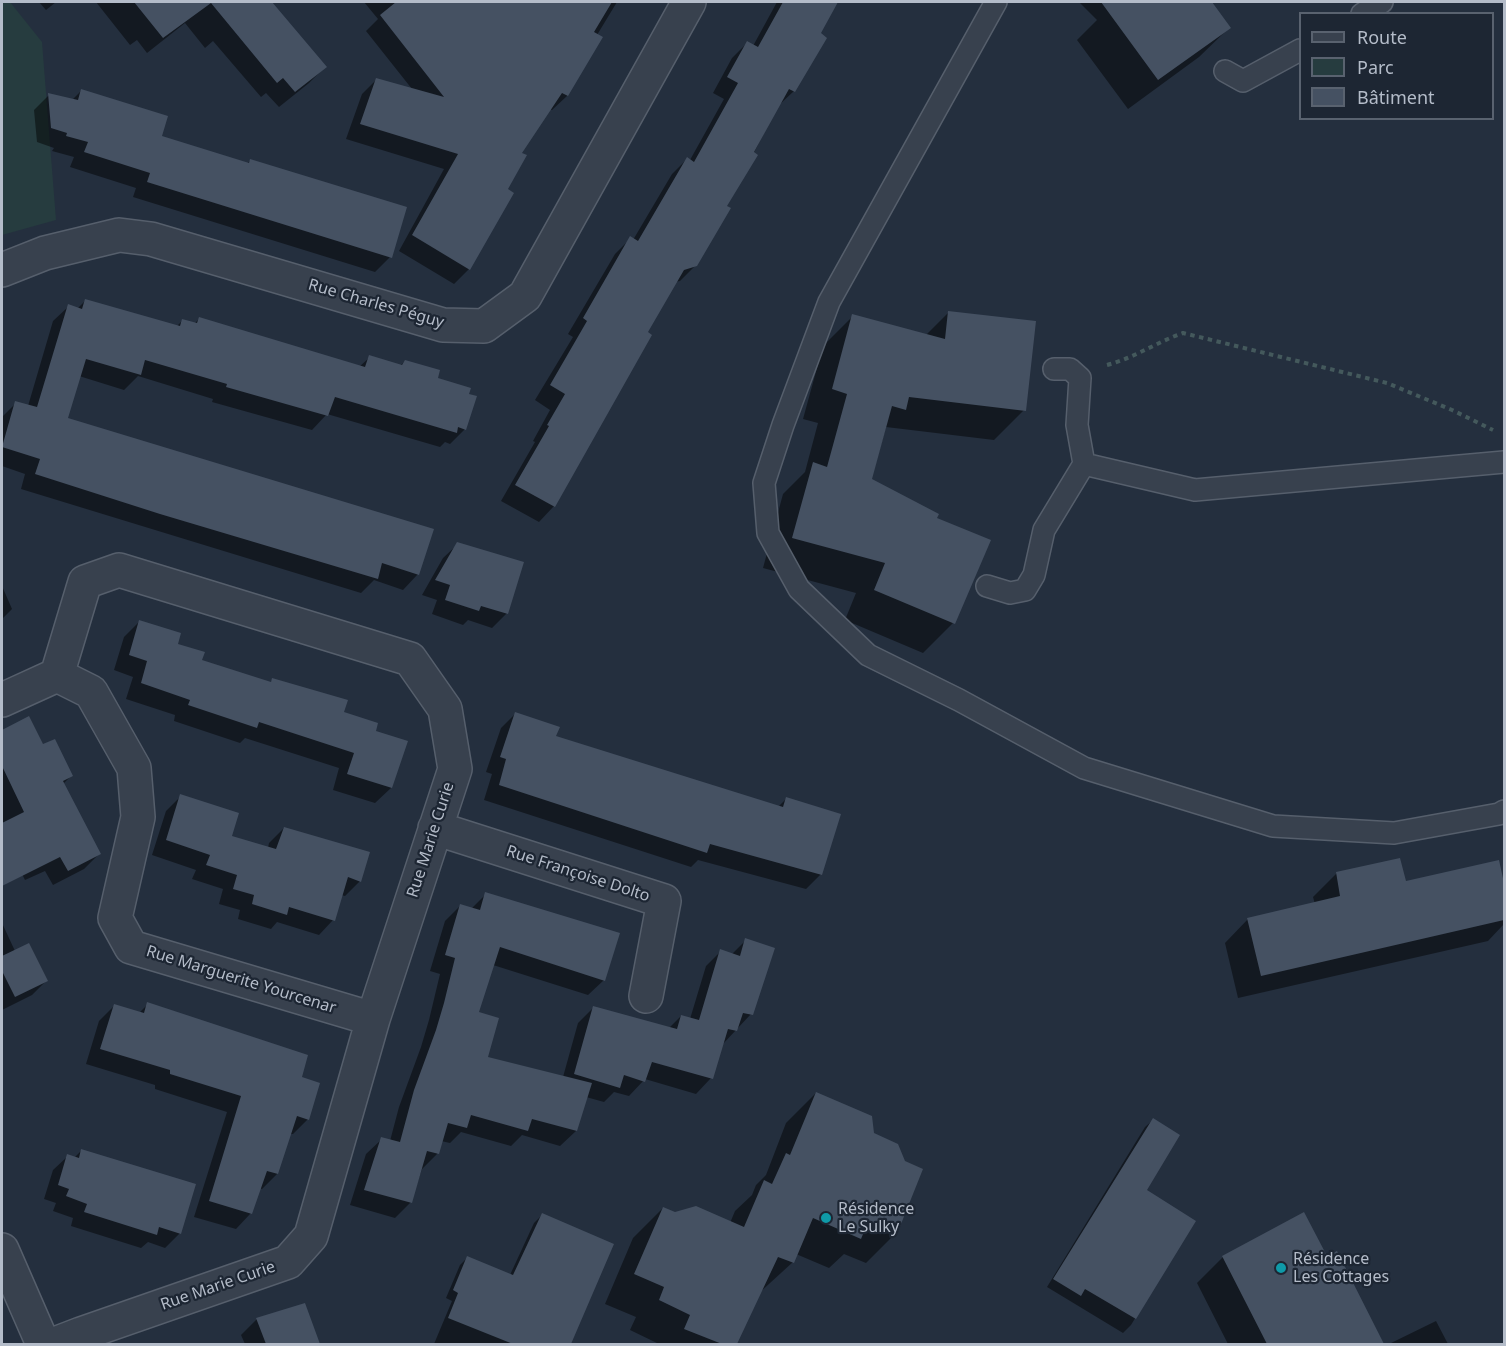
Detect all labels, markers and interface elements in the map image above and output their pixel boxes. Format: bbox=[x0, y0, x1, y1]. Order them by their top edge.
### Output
legend bbox=[1299, 12, 1494, 120]
text: Route bbox=[1357, 25, 1407, 49]
text: Parc bbox=[1357, 55, 1394, 79]
text: Bâtiment bbox=[1357, 85, 1435, 109]
street label: Rue Charles Péguy bbox=[306, 275, 446, 333]
street label: Rue Marie Curie bbox=[403, 780, 459, 900]
street label: Rue Françoise Dolto bbox=[504, 842, 652, 906]
street label: Rue Marguerite Yourcenar bbox=[144, 942, 338, 1018]
place label: Résidence Le Sulky bbox=[838, 1199, 914, 1237]
marker: Résidence Le Sulky bbox=[819, 1211, 833, 1225]
place label: Résidence Les Cottages bbox=[1293, 1249, 1389, 1287]
street label: Rue Marie Curie bbox=[158, 1257, 278, 1315]
marker: Résidence Les Cottages bbox=[1274, 1261, 1288, 1275]

